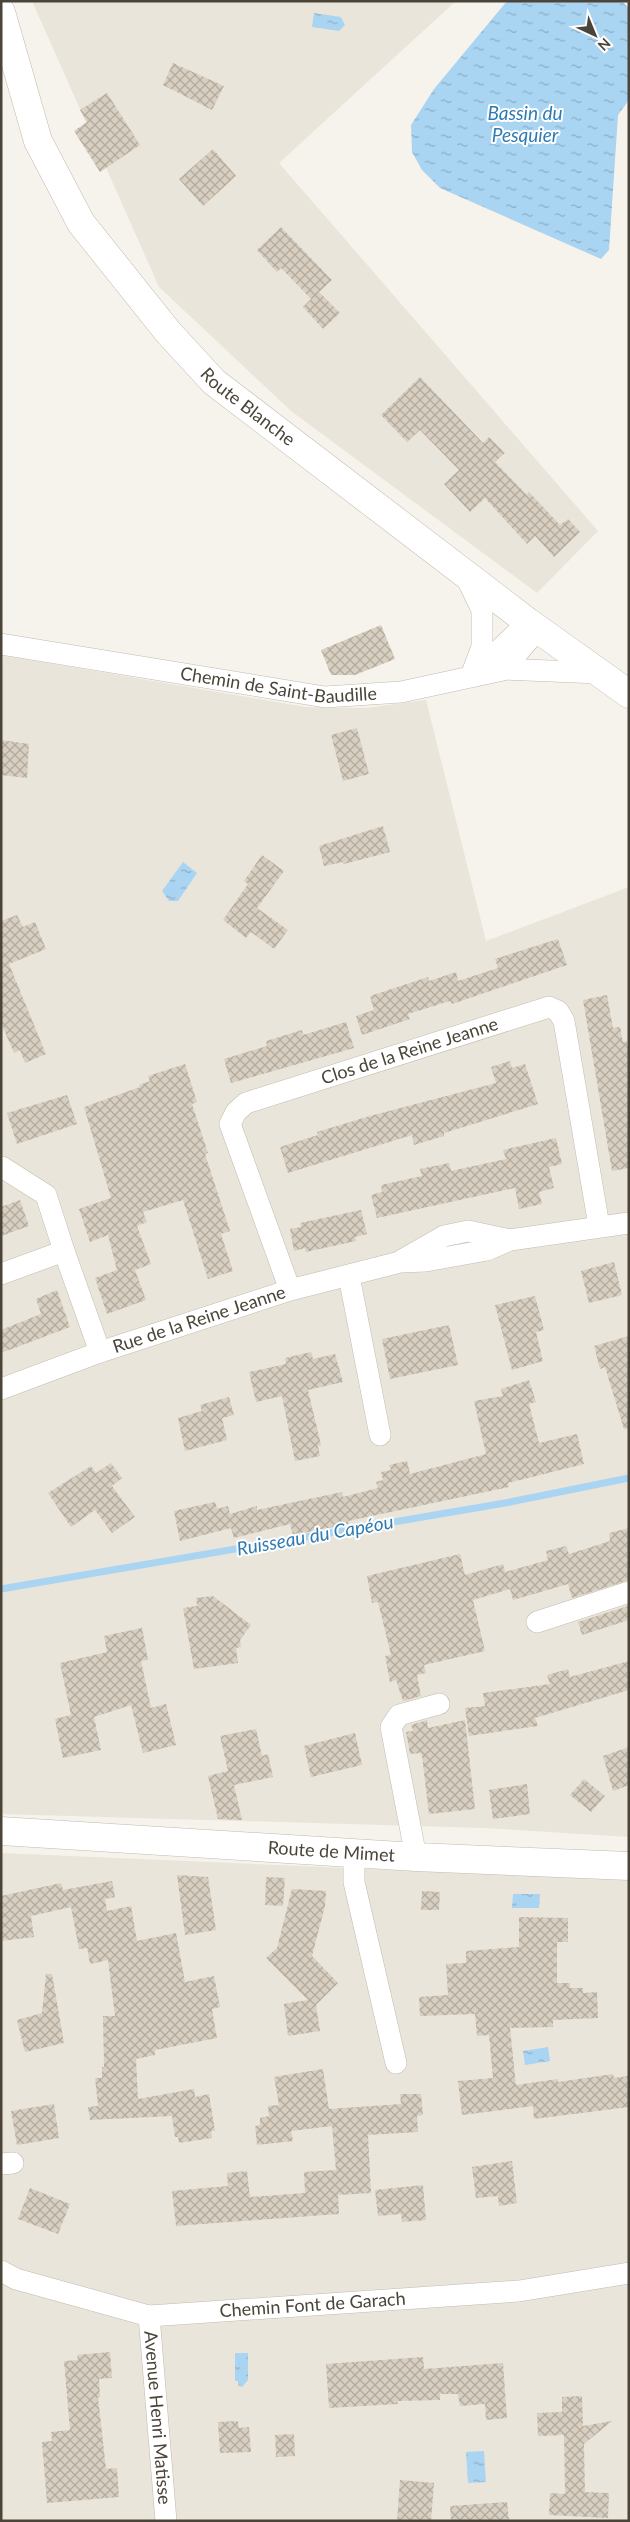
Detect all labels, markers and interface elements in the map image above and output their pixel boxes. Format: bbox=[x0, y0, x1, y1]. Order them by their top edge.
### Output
north arrow bbox=[570, 10, 620, 60]
text: N bbox=[595, 35, 614, 55]
water label: Bassin du Pesquier bbox=[487, 101, 563, 146]
street label: Route Blanche bbox=[196, 363, 300, 450]
street label: Chemin de Saint-Baudille bbox=[179, 661, 378, 707]
street label: Clos de la Reine Jeanne bbox=[318, 1012, 501, 1089]
street label: Rue de la Reine Jeanne bbox=[110, 1280, 288, 1357]
water label: Ruisseau du Capéou bbox=[235, 1509, 395, 1560]
street label: Route de Mimet bbox=[267, 1836, 396, 1866]
street label: Chemin Font de Garach bbox=[219, 2287, 406, 2321]
street label: Avenue Henri Matisse bbox=[140, 2330, 177, 2505]

